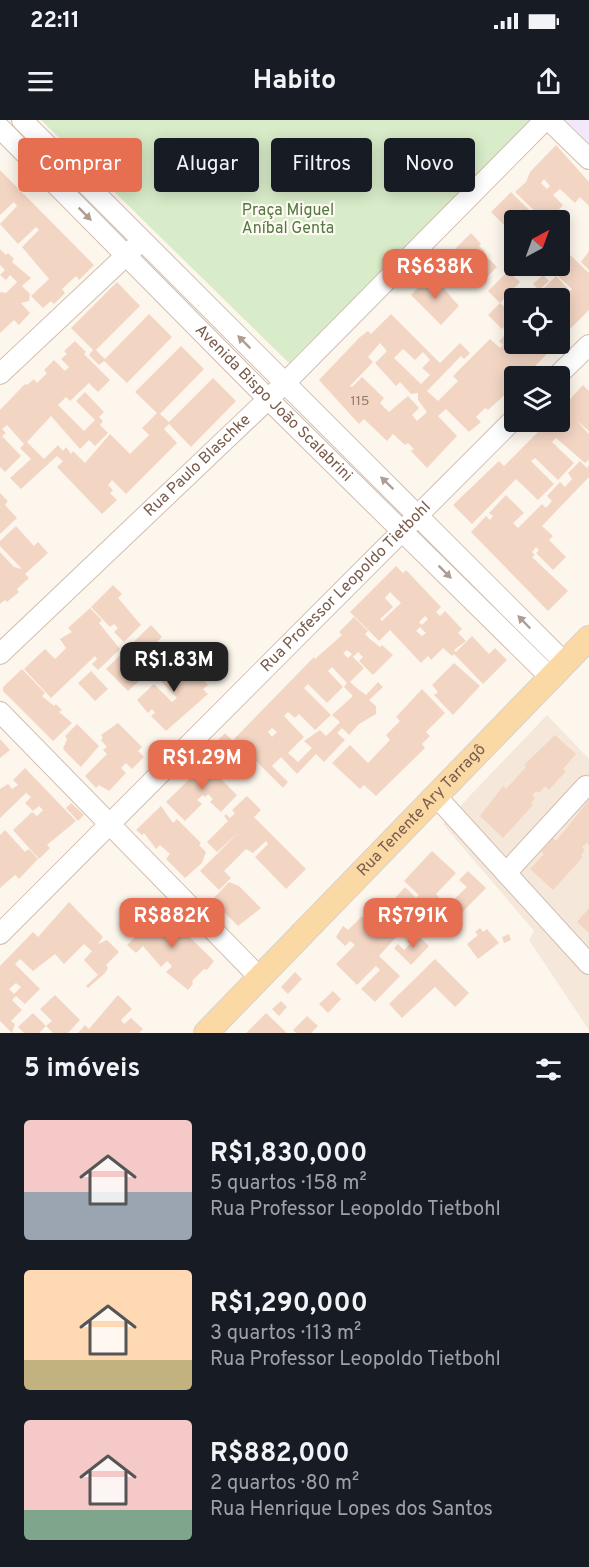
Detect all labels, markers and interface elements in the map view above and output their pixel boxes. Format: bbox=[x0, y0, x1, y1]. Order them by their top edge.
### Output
text: 22:11 bbox=[30, 8, 80, 35]
text: Habito bbox=[253, 64, 336, 98]
icon: menu bbox=[24, 65, 57, 98]
icon: share bbox=[532, 65, 565, 98]
chip: Comprar bbox=[18, 138, 142, 192]
chip: Alugar bbox=[154, 138, 259, 192]
chip: Filtros bbox=[271, 138, 372, 192]
chip: Novo bbox=[384, 138, 475, 192]
park label: Praça Miguel Aníbal Genta bbox=[242, 201, 334, 239]
one-way arrow bbox=[78, 207, 92, 221]
north arrow bbox=[504, 210, 570, 276]
map controls bbox=[504, 210, 570, 432]
pin: R$638K bbox=[386, 249, 484, 300]
text: R$638K bbox=[397, 255, 473, 281]
button: locate bbox=[504, 288, 570, 354]
street label: Avenida Bispo João Scalabrini bbox=[190, 321, 356, 486]
one-way arrow bbox=[237, 335, 251, 349]
button: layers bbox=[504, 366, 570, 432]
house number: 115 bbox=[350, 393, 370, 410]
street label: Rua Paulo Blaschke bbox=[140, 410, 255, 521]
one-way arrow bbox=[379, 476, 394, 490]
street label: Rua Professor Leopoldo Tietbohl bbox=[257, 498, 435, 677]
one-way arrow bbox=[437, 565, 452, 579]
one-way arrow bbox=[517, 615, 531, 629]
pin: R$1.83M bbox=[119, 642, 229, 693]
text: R$1.83M bbox=[134, 648, 214, 674]
pin: R$1.29M bbox=[147, 740, 257, 791]
street label: Rua Tenente Ary Tarragô bbox=[353, 740, 491, 881]
text: R$1.29M bbox=[162, 746, 242, 772]
pin: R$882K bbox=[123, 898, 221, 949]
pin: R$791K bbox=[364, 898, 462, 949]
text: R$882K bbox=[133, 904, 211, 930]
text: R$791K bbox=[378, 904, 449, 930]
text: 5 imóveis bbox=[24, 1053, 140, 1086]
icon: filters bbox=[532, 1053, 565, 1086]
text: R$1,830,000 bbox=[210, 1138, 367, 1171]
icon: home bbox=[72, 1144, 144, 1216]
text: 5 quartos · 158 m² bbox=[210, 1171, 367, 1197]
text: Rua Professor Leopoldo Tietbohl bbox=[210, 1197, 501, 1223]
text: R$1,290,000 bbox=[210, 1288, 368, 1321]
icon: home bbox=[72, 1294, 144, 1366]
text: 3 quartos · 113 m² bbox=[210, 1321, 361, 1347]
text: Rua Professor Leopoldo Tietbohl bbox=[210, 1347, 501, 1373]
text: R$882,000 bbox=[210, 1438, 350, 1471]
icon: home bbox=[72, 1444, 144, 1516]
text: 2 quartos · 80 m² bbox=[210, 1471, 359, 1497]
text: Rua Henrique Lopes dos Santos bbox=[210, 1497, 493, 1523]

